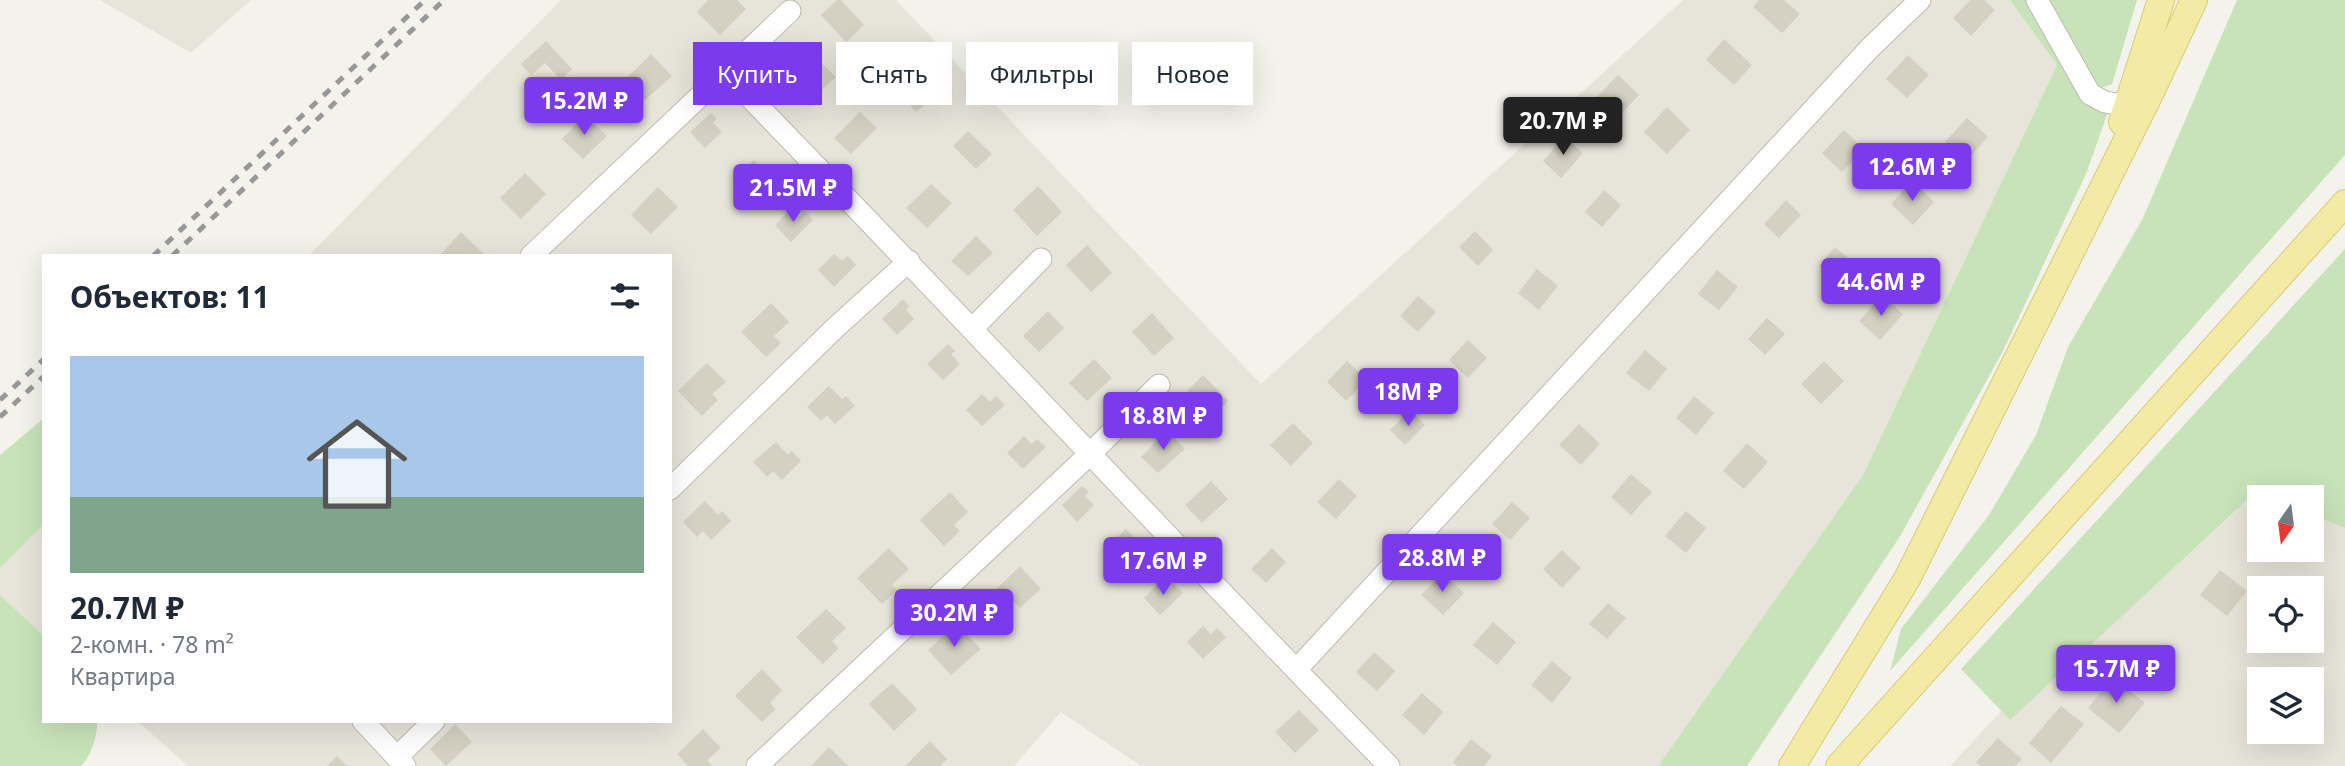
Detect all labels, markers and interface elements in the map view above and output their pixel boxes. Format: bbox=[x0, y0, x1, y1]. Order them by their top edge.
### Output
chip: Купить bbox=[693, 42, 822, 105]
chip: Снять bbox=[836, 42, 952, 105]
chip: Фильтры bbox=[966, 42, 1118, 105]
chip: Новое bbox=[1132, 42, 1253, 105]
pin: 15.2M ₽ bbox=[519, 78, 649, 137]
text: 15.2M ₽ bbox=[540, 84, 628, 116]
pin: 20.7M ₽ bbox=[1498, 97, 1628, 157]
text: 20.7M ₽ bbox=[1519, 104, 1607, 136]
pin: 12.6M ₽ bbox=[1847, 144, 1977, 203]
text: 12.6M ₽ bbox=[1868, 150, 1956, 182]
pin: 21.5M ₽ bbox=[728, 164, 858, 224]
text: 21.5M ₽ bbox=[749, 171, 837, 203]
pin: 44.6M ₽ bbox=[1816, 258, 1946, 318]
text: 44.6M ₽ bbox=[1837, 265, 1925, 297]
text: Объектов: 11 bbox=[70, 276, 270, 317]
icon: filters bbox=[606, 277, 644, 315]
pin: 18M ₽ bbox=[1359, 368, 1457, 428]
text: 18M ₽ bbox=[1374, 375, 1442, 407]
pin: 18.8M ₽ bbox=[1098, 392, 1228, 452]
text: 18.8M ₽ bbox=[1119, 399, 1207, 431]
icon: home bbox=[294, 401, 420, 527]
north arrow bbox=[2247, 485, 2324, 562]
map controls bbox=[2247, 485, 2324, 744]
pin: 28.8M ₽ bbox=[1377, 534, 1507, 594]
pin: 17.6M ₽ bbox=[1098, 538, 1228, 597]
text: 28.8M ₽ bbox=[1398, 541, 1486, 573]
text: 17.6M ₽ bbox=[1119, 544, 1207, 576]
button: locate bbox=[2247, 576, 2324, 653]
text: 20.7M ₽ bbox=[70, 587, 184, 628]
pin: 30.2M ₽ bbox=[889, 590, 1019, 649]
text: 30.2M ₽ bbox=[910, 596, 998, 628]
text: 2-комн. · 78 m² bbox=[70, 628, 234, 660]
pin: 15.7M ₽ bbox=[2051, 646, 2181, 705]
text: 15.7M ₽ bbox=[2072, 652, 2160, 684]
text: Квартира bbox=[70, 660, 176, 692]
button: layers bbox=[2247, 667, 2324, 744]

